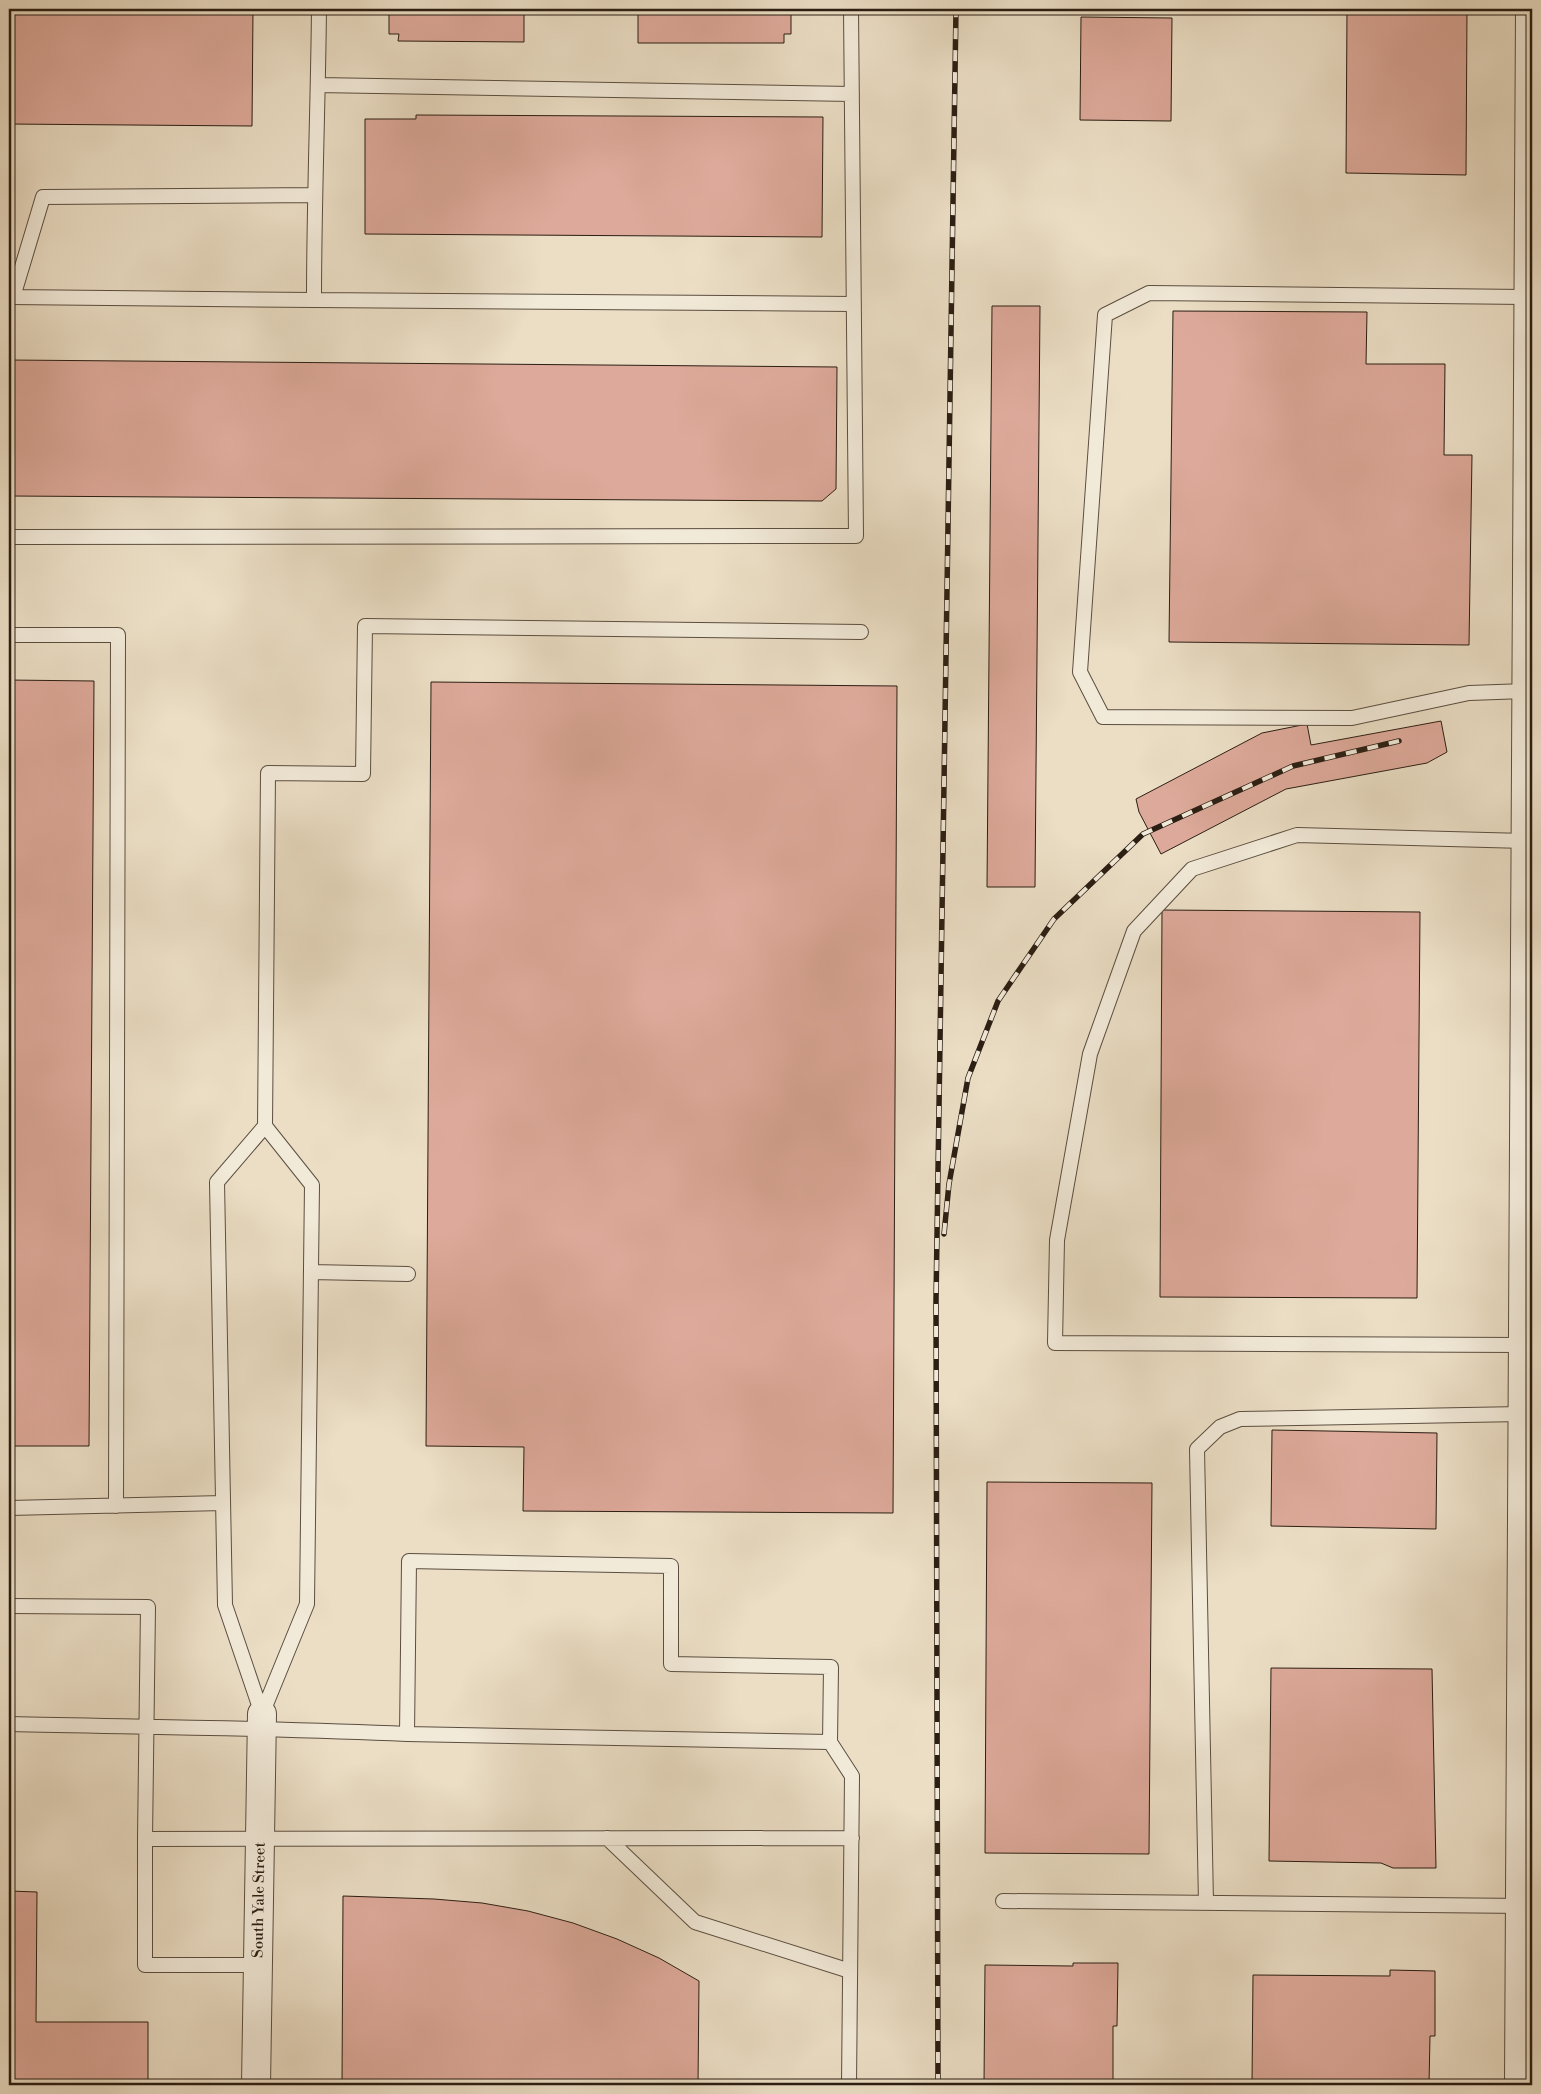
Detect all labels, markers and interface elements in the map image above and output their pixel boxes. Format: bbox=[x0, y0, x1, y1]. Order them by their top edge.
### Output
street label: South Yale Street bbox=[248, 1841, 270, 1958]

